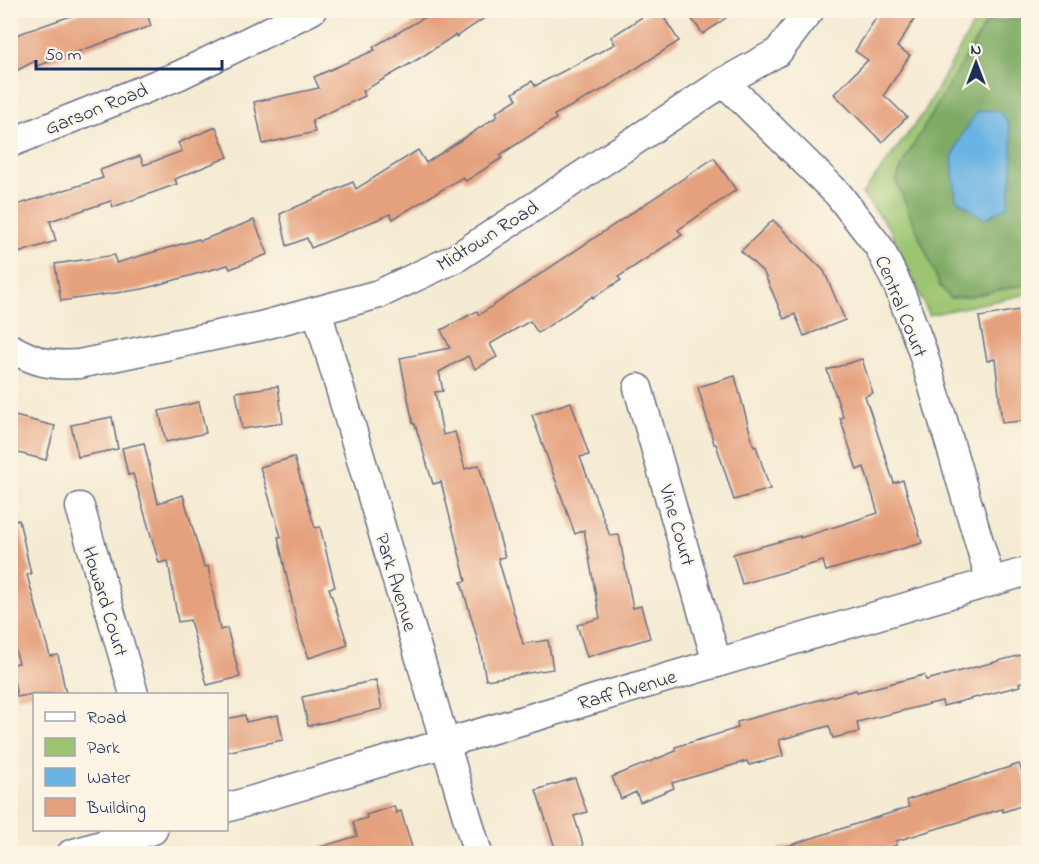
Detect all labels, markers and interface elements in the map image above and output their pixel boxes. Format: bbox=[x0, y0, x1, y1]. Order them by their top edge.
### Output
scale bar bbox=[36, 33, 222, 71]
north arrow bbox=[946, 33, 1006, 93]
text: N bbox=[971, 38, 982, 62]
text: 50 m bbox=[45, 43, 82, 69]
street label: Garson Road bbox=[41, 77, 153, 144]
street label: Midtown Road bbox=[432, 194, 545, 280]
street label: Central Court bbox=[866, 252, 933, 362]
street label: Vine Court bbox=[650, 481, 701, 570]
street label: Park Avenue bbox=[366, 530, 423, 635]
street label: Howard Court bbox=[73, 543, 134, 661]
street label: Raff Avenue bbox=[575, 664, 680, 719]
legend bbox=[33, 693, 228, 831]
text: Road bbox=[87, 706, 126, 732]
text: Park bbox=[87, 736, 120, 762]
text: Water bbox=[87, 766, 131, 792]
text: Building bbox=[86, 796, 146, 823]

